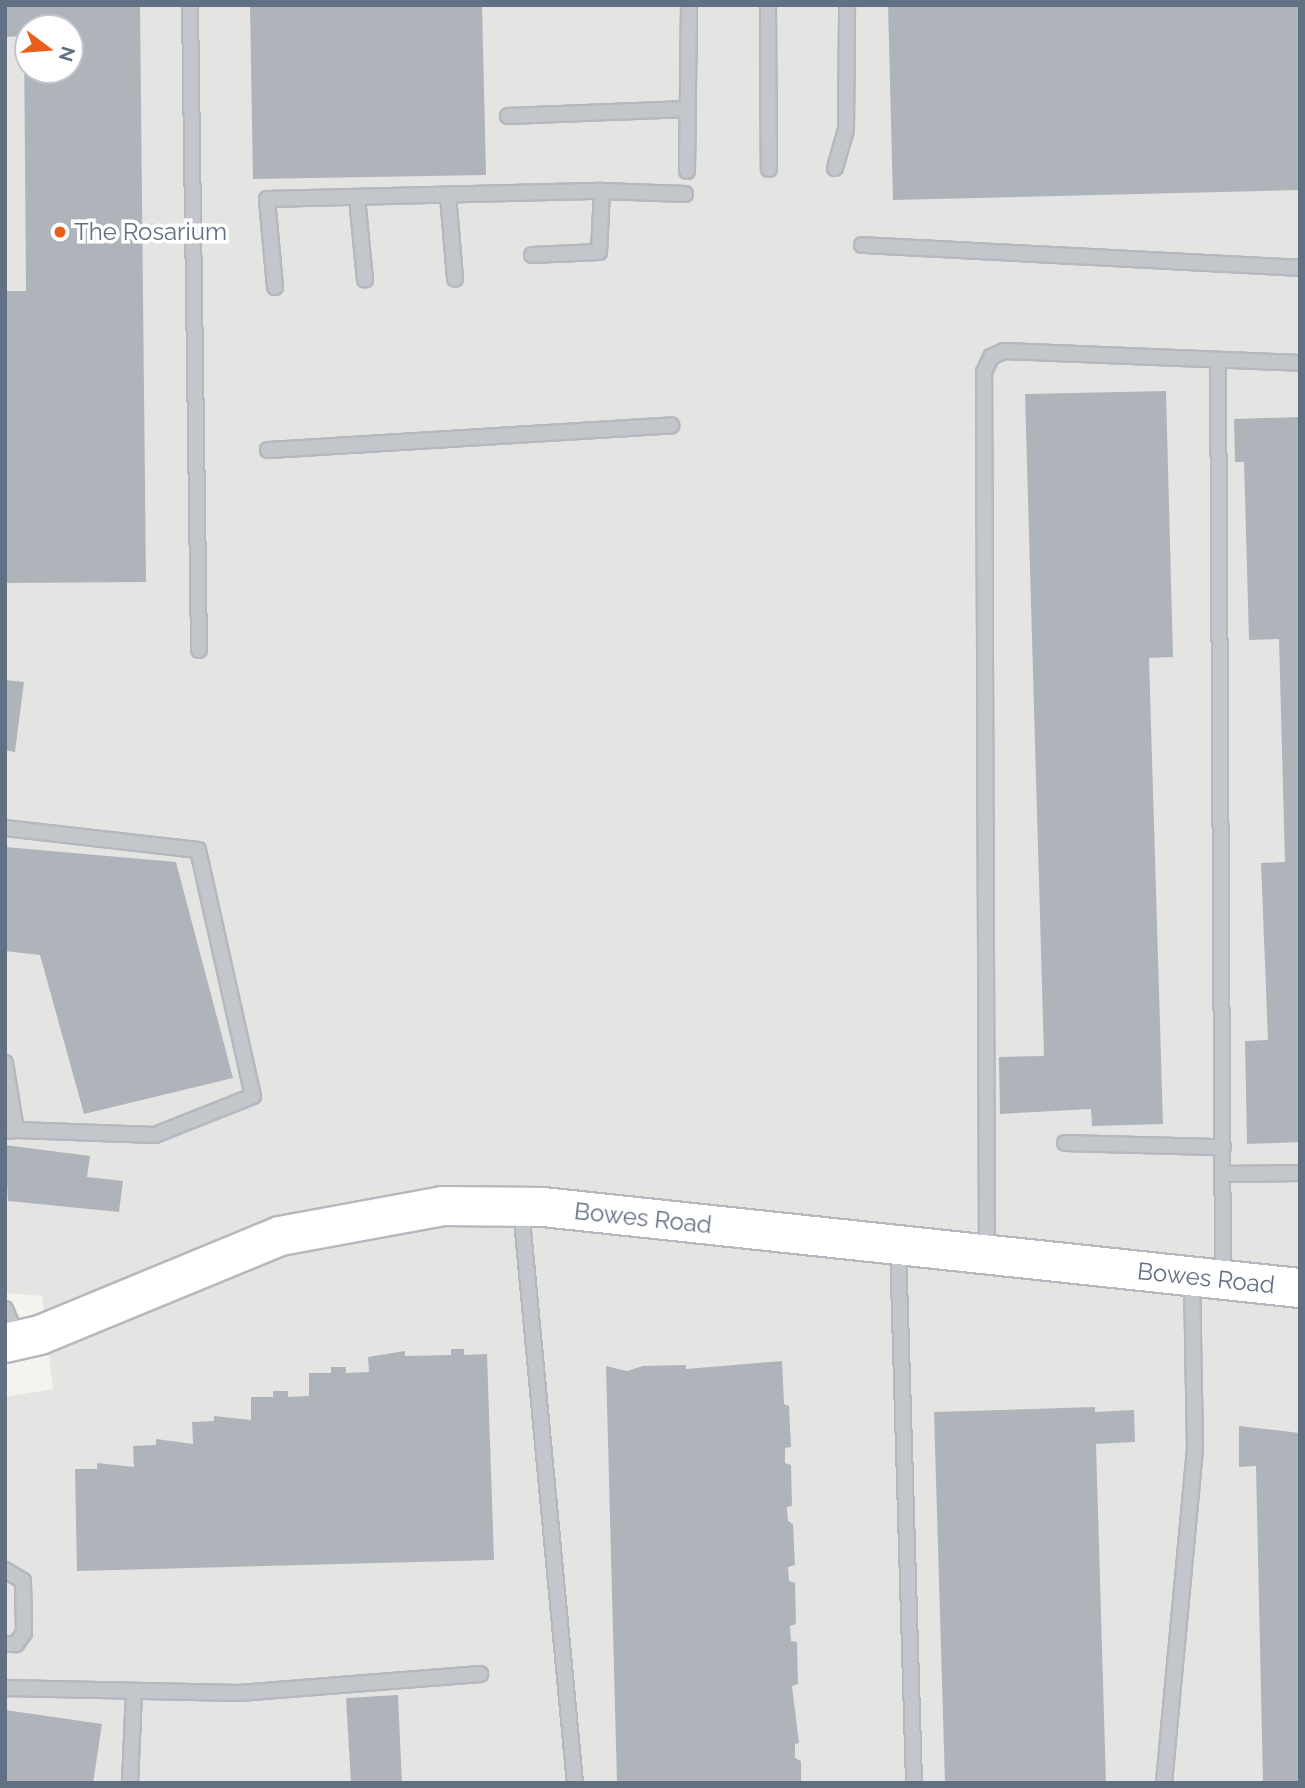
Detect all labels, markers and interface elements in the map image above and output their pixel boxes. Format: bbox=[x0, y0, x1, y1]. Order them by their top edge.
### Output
north arrow bbox=[14, 14, 84, 84]
text: N bbox=[55, 44, 80, 64]
place label: The Rosarium bbox=[74, 218, 227, 246]
marker: The Rosarium bbox=[52, 224, 68, 240]
street label: Bowes Road bbox=[573, 1196, 713, 1240]
street label: Bowes Road bbox=[1136, 1256, 1276, 1300]

